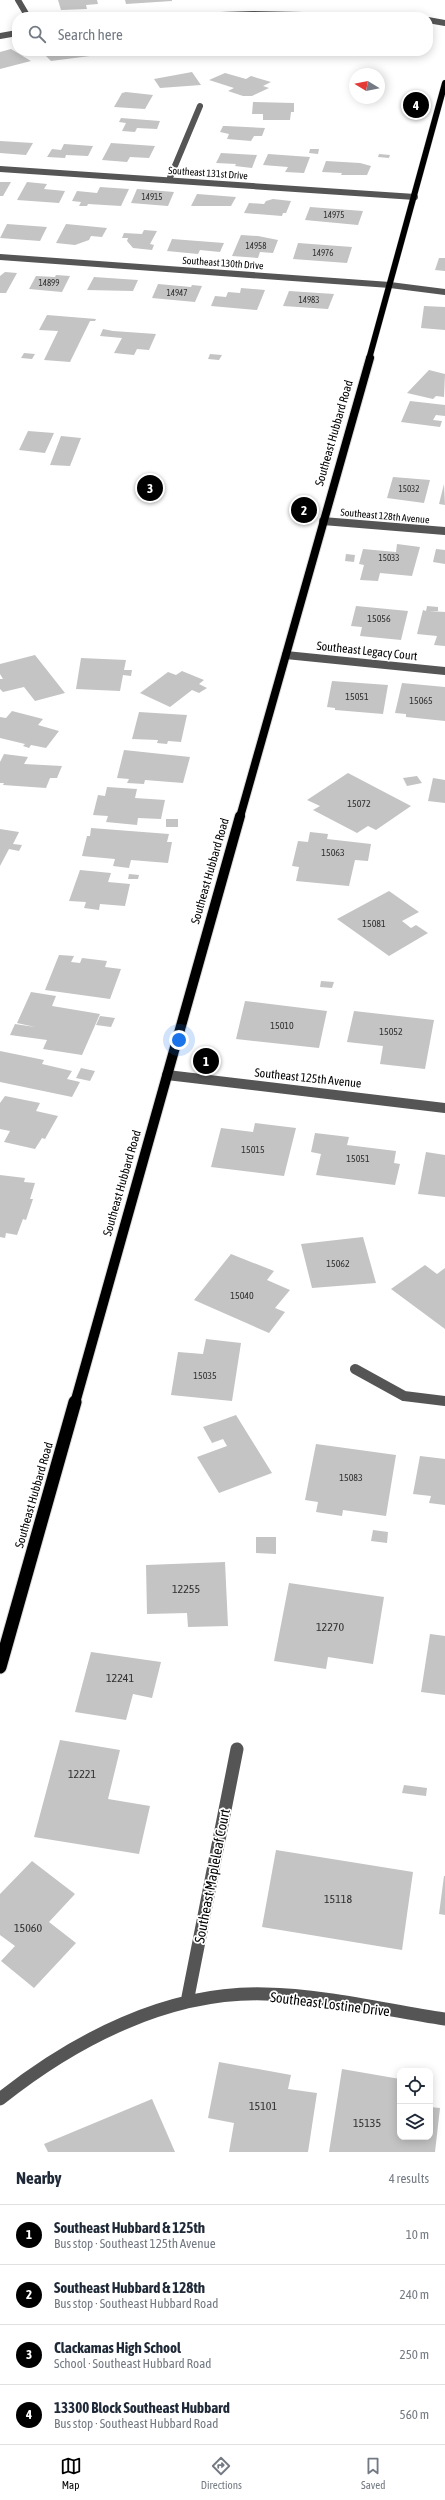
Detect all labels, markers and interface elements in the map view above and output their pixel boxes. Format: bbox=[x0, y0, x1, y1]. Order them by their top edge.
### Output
search box bbox=[12, 12, 433, 56]
icon: search bbox=[26, 23, 48, 45]
text: Search here bbox=[58, 26, 123, 43]
north arrow bbox=[349, 68, 385, 104]
pin: 4 bbox=[403, 90, 429, 120]
street label: Southeast 131st Drive bbox=[168, 165, 249, 181]
house number: 14915 bbox=[141, 192, 163, 202]
house number: 14975 bbox=[323, 210, 345, 220]
house number: 14958 bbox=[245, 241, 267, 251]
house number: 14976 bbox=[312, 248, 334, 258]
street label: Southeast 130th Drive bbox=[182, 255, 264, 271]
house number: 14899 bbox=[38, 278, 60, 288]
house number: 14947 bbox=[166, 288, 188, 298]
house number: 14983 bbox=[298, 295, 320, 305]
street label: Southeast Hubbard Road bbox=[312, 378, 356, 488]
pin: 3 bbox=[137, 473, 163, 503]
house number: 15032 bbox=[398, 484, 420, 494]
pin: 2 bbox=[291, 495, 317, 525]
street label: Southeast 128th Avenue bbox=[340, 507, 430, 525]
house number: 15033 bbox=[378, 553, 400, 563]
house number: 15056 bbox=[367, 613, 391, 624]
street label: Southeast Legacy Court bbox=[316, 639, 419, 663]
house number: 15051 bbox=[345, 691, 369, 702]
house number: 15065 bbox=[409, 695, 433, 706]
house number: 15072 bbox=[347, 798, 371, 809]
street label: Southeast Hubbard Road bbox=[188, 816, 232, 926]
house number: 15063 bbox=[321, 847, 345, 858]
house number: 15081 bbox=[362, 918, 386, 929]
house number: 15010 bbox=[270, 1020, 294, 1031]
house number: 15052 bbox=[379, 1026, 403, 1037]
your location bbox=[169, 1030, 189, 1050]
pin: 1 bbox=[193, 1046, 219, 1076]
street label: Southeast 125th Avenue bbox=[254, 1065, 362, 1091]
street label: Southeast Hubbard Road bbox=[100, 1128, 144, 1238]
house number: 15015 bbox=[241, 1144, 265, 1155]
house number: 15051 bbox=[346, 1153, 370, 1164]
house number: 15062 bbox=[326, 1258, 350, 1269]
house number: 15040 bbox=[230, 1290, 254, 1301]
house number: 15035 bbox=[193, 1370, 217, 1381]
street label: Southeast Hubbard Road bbox=[12, 1440, 56, 1550]
house number: 15083 bbox=[339, 1472, 363, 1483]
house number: 12255 bbox=[172, 1582, 200, 1596]
house number: 12270 bbox=[316, 1620, 344, 1634]
house number: 12241 bbox=[106, 1671, 134, 1685]
house number: 12221 bbox=[68, 1767, 96, 1781]
street label: Southeast Mapleleaf Court bbox=[191, 1808, 233, 1944]
house number: 15118 bbox=[324, 1892, 352, 1906]
house number: 15060 bbox=[14, 1921, 42, 1935]
street label: Southeast Lostine Drive bbox=[269, 1989, 391, 2019]
map controls bbox=[397, 2068, 433, 2140]
button: locate bbox=[397, 2068, 433, 2104]
house number: 15101 bbox=[249, 2099, 277, 2113]
button: layers bbox=[397, 2104, 433, 2140]
house number: 15135 bbox=[353, 2116, 381, 2130]
text: Nearby bbox=[16, 2168, 62, 2188]
text: 4 results bbox=[389, 2171, 429, 2186]
text: Southeast Hubbard & 125th bbox=[54, 2219, 205, 2236]
text: 1 bbox=[26, 2227, 32, 2242]
text: 10 m bbox=[406, 2227, 429, 2242]
text: Bus stop · Southeast 125th Avenue bbox=[54, 2236, 216, 2251]
text: Southeast Hubbard & 128th bbox=[54, 2279, 205, 2296]
text: 2 bbox=[26, 2287, 32, 2302]
text: 240 m bbox=[400, 2287, 429, 2302]
text: Bus stop · Southeast Hubbard Road bbox=[54, 2296, 218, 2311]
text: Clackamas High School bbox=[54, 2339, 181, 2356]
text: 3 bbox=[26, 2347, 32, 2362]
text: 250 m bbox=[400, 2347, 429, 2362]
text: School · Southeast Hubbard Road bbox=[54, 2356, 211, 2371]
text: 13300 Block Southeast Hubbard bbox=[54, 2399, 230, 2416]
text: 4 bbox=[26, 2407, 32, 2422]
text: 560 m bbox=[400, 2407, 429, 2422]
text: Bus stop · Southeast Hubbard Road bbox=[54, 2416, 218, 2431]
tab: Map bbox=[60, 2455, 82, 2491]
tab: Directions bbox=[201, 2455, 242, 2491]
tab: Saved bbox=[361, 2455, 385, 2491]

